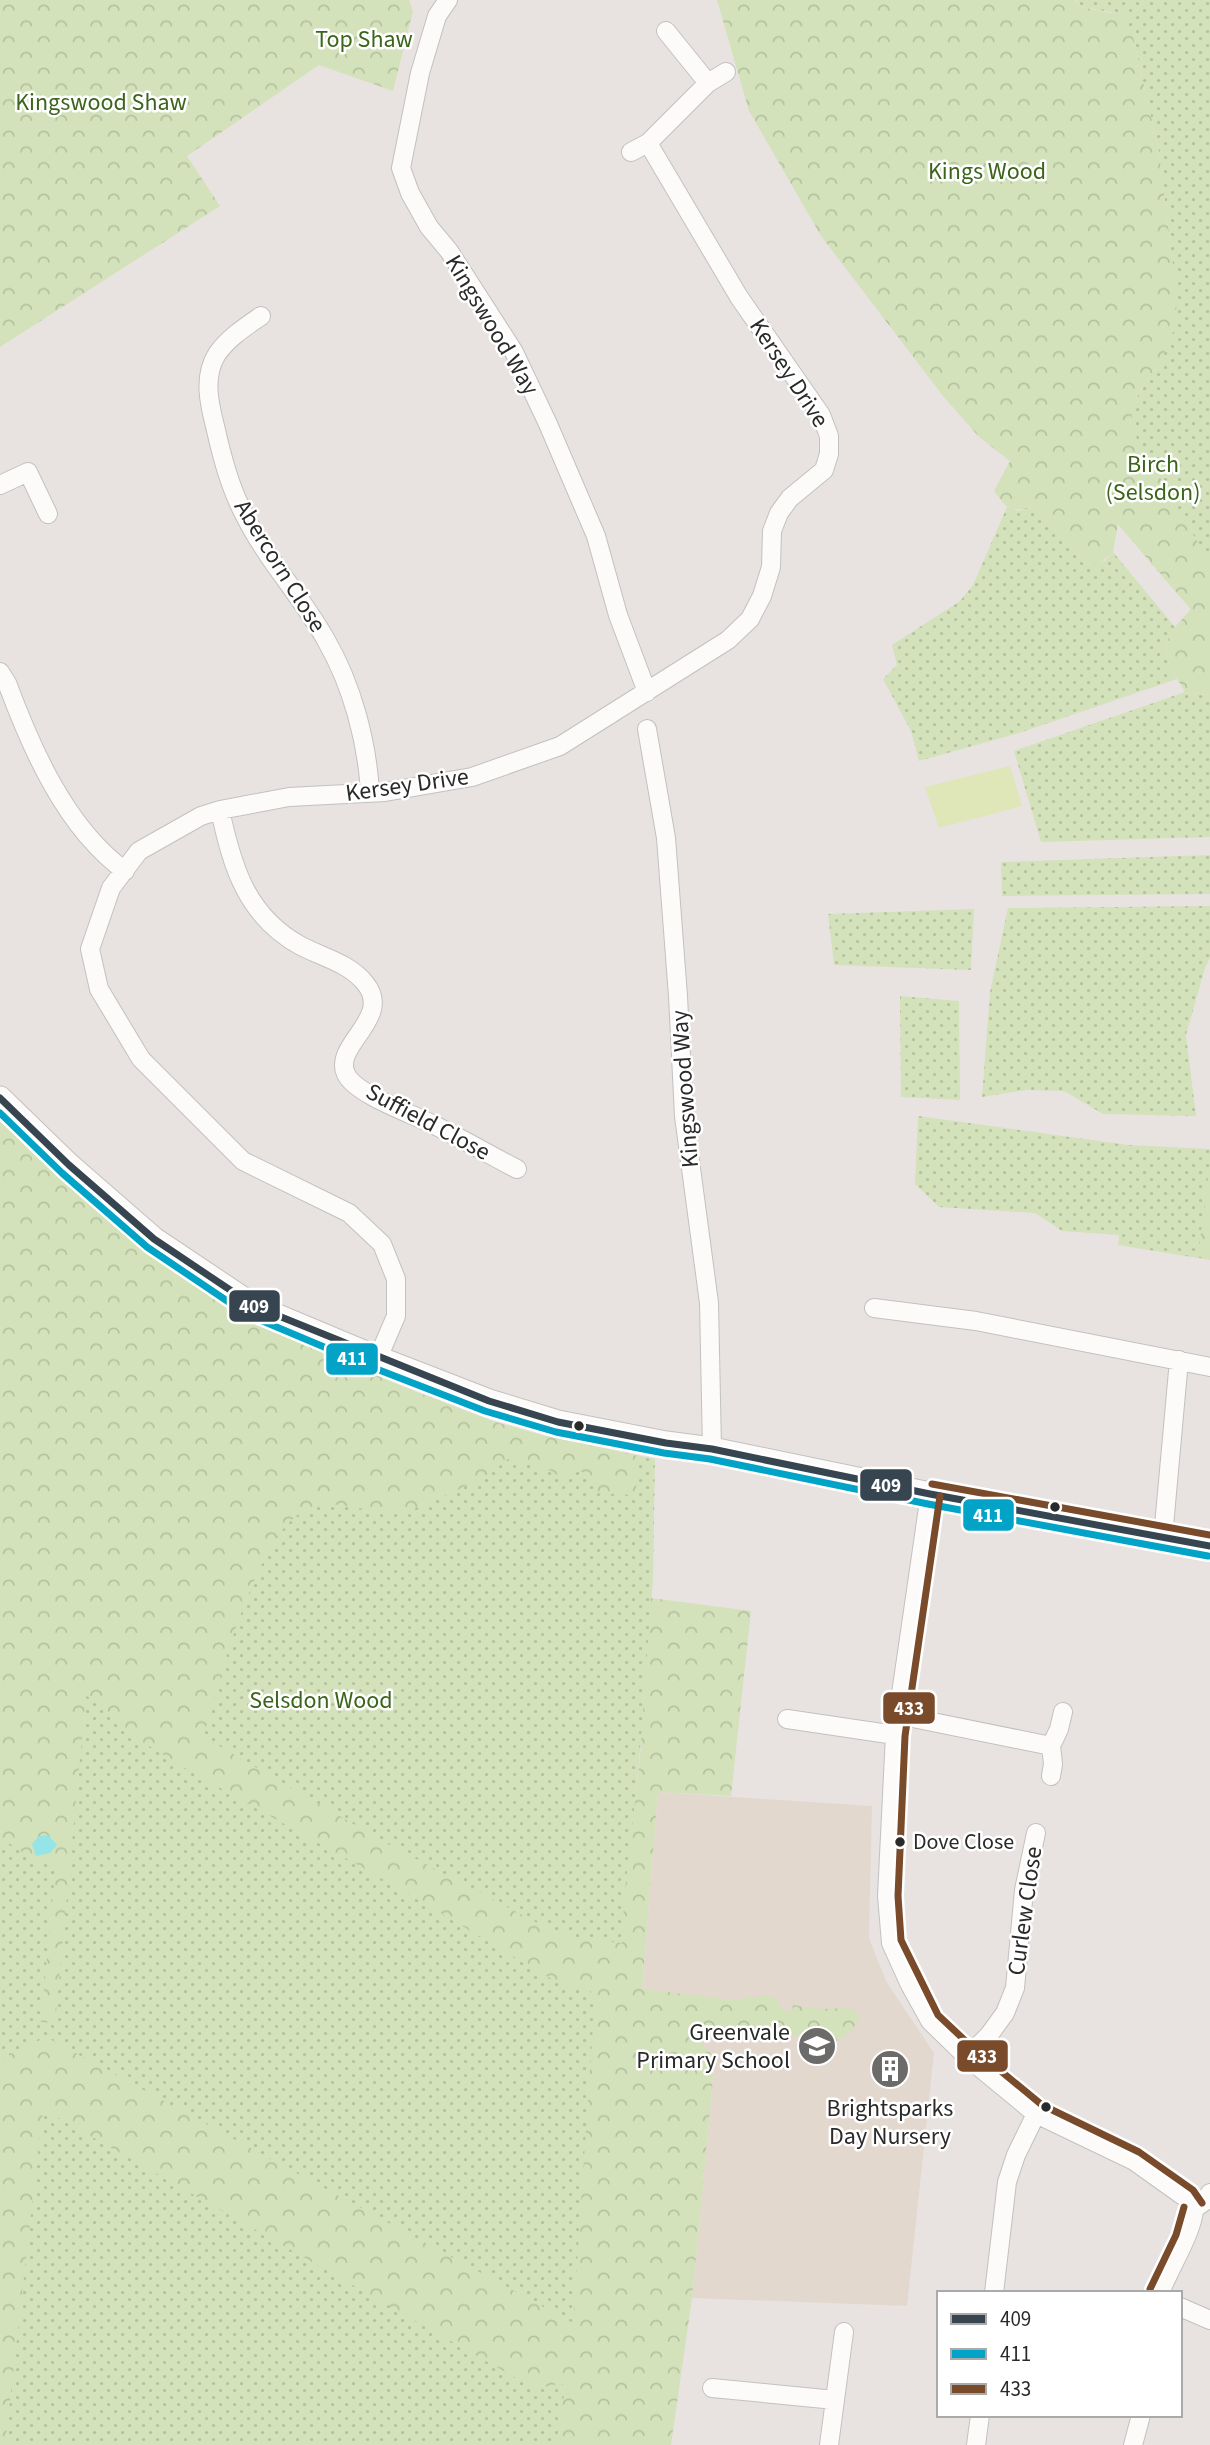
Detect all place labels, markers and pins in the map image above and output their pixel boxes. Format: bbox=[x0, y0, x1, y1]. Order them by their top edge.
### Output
unlabelled marker bbox=[572, 1419, 586, 1433]
unlabelled marker bbox=[1048, 1500, 1062, 1514]
place label: Dove Close bbox=[913, 1826, 1014, 1858]
marker: Dove Close bbox=[893, 1835, 907, 1849]
place label: Greenvale Primary School bbox=[636, 2015, 790, 2078]
school or university icon: Greenvale Primary School bbox=[796, 2025, 838, 2067]
building icon: Brightsparks Day Nursery bbox=[869, 2048, 911, 2090]
place label: Brightsparks Day Nursery bbox=[827, 2091, 953, 2154]
unlabelled marker bbox=[1039, 2100, 1053, 2114]

